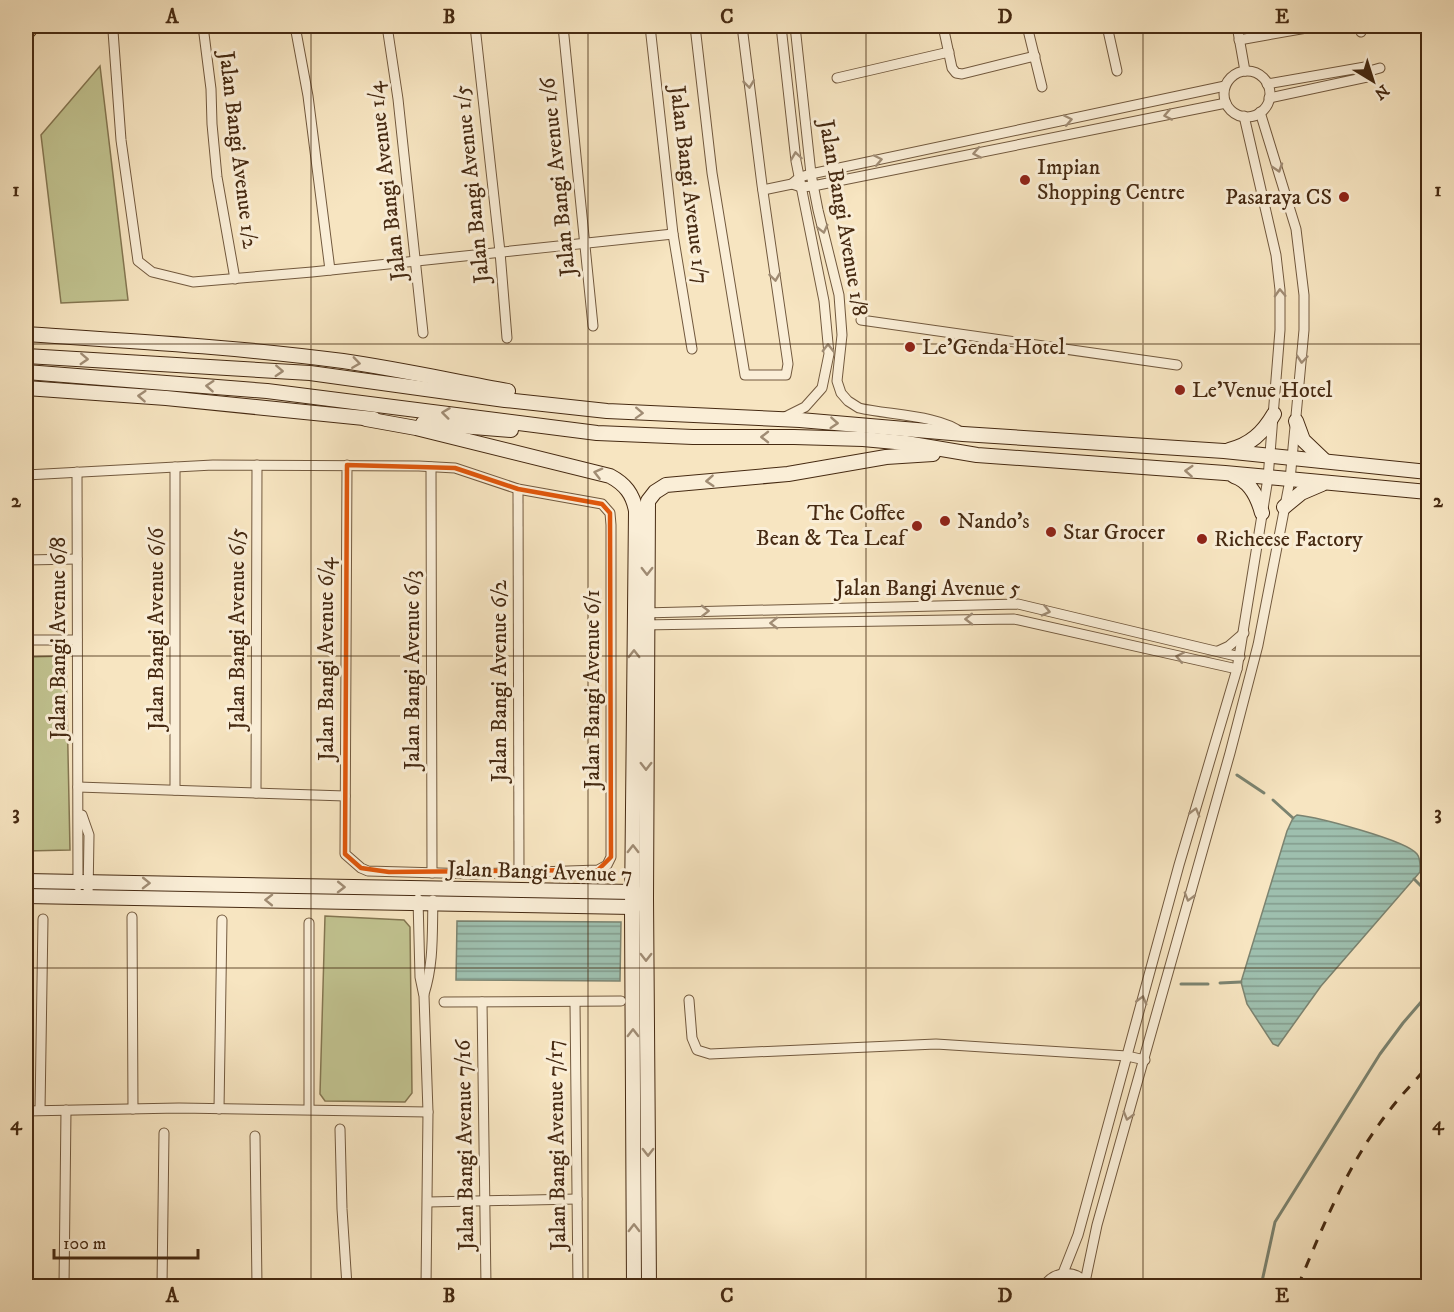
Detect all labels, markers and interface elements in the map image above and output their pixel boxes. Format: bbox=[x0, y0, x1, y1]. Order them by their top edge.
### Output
text: A bbox=[165, 5, 180, 30]
text: B bbox=[443, 5, 455, 30]
text: C bbox=[720, 5, 734, 30]
text: D bbox=[998, 5, 1013, 30]
text: E bbox=[1275, 5, 1289, 30]
street label: Jalan Bangi Avenue 1/2 bbox=[212, 48, 264, 250]
north arrow bbox=[1343, 51, 1403, 111]
street label: Jalan Bangi Avenue 1/6 bbox=[534, 75, 582, 280]
street label: Jalan Bangi Avenue 1/4 bbox=[361, 79, 413, 284]
one-way arrow bbox=[743, 79, 755, 88]
text: N bbox=[1370, 80, 1393, 104]
street label: Jalan Bangi Avenue 1/7 bbox=[663, 82, 715, 286]
street label: Jalan Bangi Avenue 1/5 bbox=[448, 84, 496, 286]
one-way arrow bbox=[1164, 108, 1174, 121]
one-way arrow bbox=[1063, 114, 1073, 127]
street label: Jalan Bangi Avenue 1/8 bbox=[812, 116, 874, 318]
one-way arrow bbox=[973, 146, 983, 159]
one-way arrow bbox=[790, 151, 803, 160]
one-way arrow bbox=[872, 154, 882, 167]
place label: Impian Shopping Centre bbox=[1037, 154, 1185, 206]
one-way arrow bbox=[1271, 162, 1283, 173]
marker: Impian Shopping Centre bbox=[1018, 173, 1032, 187]
text: 1 bbox=[12, 178, 20, 203]
text: 1 bbox=[1434, 178, 1442, 203]
place label: Pasaraya CS bbox=[1225, 184, 1332, 211]
marker: Pasaraya CS bbox=[1337, 190, 1351, 204]
one-way arrow bbox=[815, 224, 828, 234]
one-way arrow bbox=[769, 272, 781, 281]
one-way arrow bbox=[1273, 289, 1286, 298]
place label: Le'Genda Hotel bbox=[922, 334, 1066, 361]
marker: Le'Genda Hotel bbox=[903, 340, 917, 354]
one-way arrow bbox=[822, 343, 834, 352]
one-way arrow bbox=[79, 353, 88, 366]
one-way arrow bbox=[1296, 355, 1309, 364]
one-way arrow bbox=[351, 357, 360, 369]
one-way arrow bbox=[274, 365, 283, 378]
place label: Le'Venue Hotel bbox=[1192, 377, 1333, 404]
one-way arrow bbox=[206, 380, 215, 393]
marker: Le'Venue Hotel bbox=[1173, 383, 1187, 397]
one-way arrow bbox=[137, 390, 146, 403]
one-way arrow bbox=[634, 406, 643, 419]
one-way arrow bbox=[441, 407, 450, 419]
one-way arrow bbox=[829, 416, 838, 429]
one-way arrow bbox=[761, 431, 770, 443]
one-way arrow bbox=[1185, 464, 1194, 477]
one-way arrow bbox=[593, 468, 604, 480]
one-way arrow bbox=[706, 474, 715, 487]
text: 2 bbox=[11, 489, 22, 514]
text: 2 bbox=[1433, 489, 1444, 514]
place label: The Coffee Bean & Tea Leaf bbox=[756, 500, 909, 552]
place label: Nando's bbox=[957, 508, 1030, 535]
marker: Nando's bbox=[938, 514, 952, 528]
marker: The Coffee Bean & Tea Leaf bbox=[910, 519, 924, 533]
place label: Star Grocer bbox=[1063, 519, 1166, 546]
marker: Star Grocer bbox=[1044, 525, 1058, 539]
street label: Jalan Bangi Avenue 6/6 bbox=[143, 526, 170, 732]
place label: Richeese Factory bbox=[1214, 526, 1363, 553]
street label: Jalan Bangi Avenue 6/5 bbox=[224, 528, 251, 732]
marker: Richeese Factory bbox=[1195, 532, 1209, 546]
street label: Jalan Bangi Avenue 6/8 bbox=[45, 537, 72, 741]
street label: Jalan Bangi Avenue 6/4 bbox=[313, 556, 340, 763]
one-way arrow bbox=[641, 566, 653, 575]
street label: Jalan Bangi Avenue 6/3 bbox=[399, 570, 426, 772]
street label: Jalan Bangi Avenue 5 bbox=[834, 575, 1020, 602]
street label: Jalan Bangi Avenue 6/2 bbox=[486, 580, 513, 784]
street label: Jalan Bangi Avenue 6/1 bbox=[579, 589, 606, 791]
one-way arrow bbox=[1041, 603, 1051, 616]
one-way arrow bbox=[701, 605, 710, 618]
one-way arrow bbox=[964, 613, 973, 626]
one-way arrow bbox=[769, 616, 778, 629]
one-way arrow bbox=[628, 649, 641, 658]
one-way arrow bbox=[1176, 651, 1186, 664]
one-way arrow bbox=[640, 761, 652, 770]
text: 3 bbox=[12, 801, 20, 826]
text: 3 bbox=[1434, 801, 1442, 826]
one-way arrow bbox=[1188, 807, 1200, 818]
one-way arrow bbox=[627, 844, 639, 853]
street label: Jalan Bangi Avenue 7 bbox=[445, 855, 633, 889]
one-way arrow bbox=[142, 877, 151, 889]
one-way arrow bbox=[337, 881, 346, 893]
one-way arrow bbox=[1184, 891, 1196, 902]
one-way arrow bbox=[265, 894, 274, 907]
one-way arrow bbox=[640, 952, 652, 961]
one-way arrow bbox=[1135, 995, 1147, 1006]
one-way arrow bbox=[627, 1029, 639, 1038]
street label: Jalan Bangi Avenue 7/16 bbox=[450, 1038, 480, 1253]
street label: Jalan Bangi Avenue 7/17 bbox=[542, 1039, 572, 1253]
one-way arrow bbox=[1123, 1110, 1135, 1121]
text: 4 bbox=[10, 1112, 23, 1137]
text: 4 bbox=[1432, 1112, 1445, 1137]
one-way arrow bbox=[642, 1147, 654, 1156]
scale bar bbox=[54, 1222, 198, 1260]
one-way arrow bbox=[627, 1224, 640, 1233]
text: 100 m bbox=[63, 1233, 106, 1255]
text: A bbox=[165, 1284, 180, 1309]
text: B bbox=[443, 1284, 455, 1309]
text: C bbox=[720, 1284, 734, 1309]
text: D bbox=[998, 1284, 1013, 1309]
text: E bbox=[1275, 1284, 1289, 1309]

